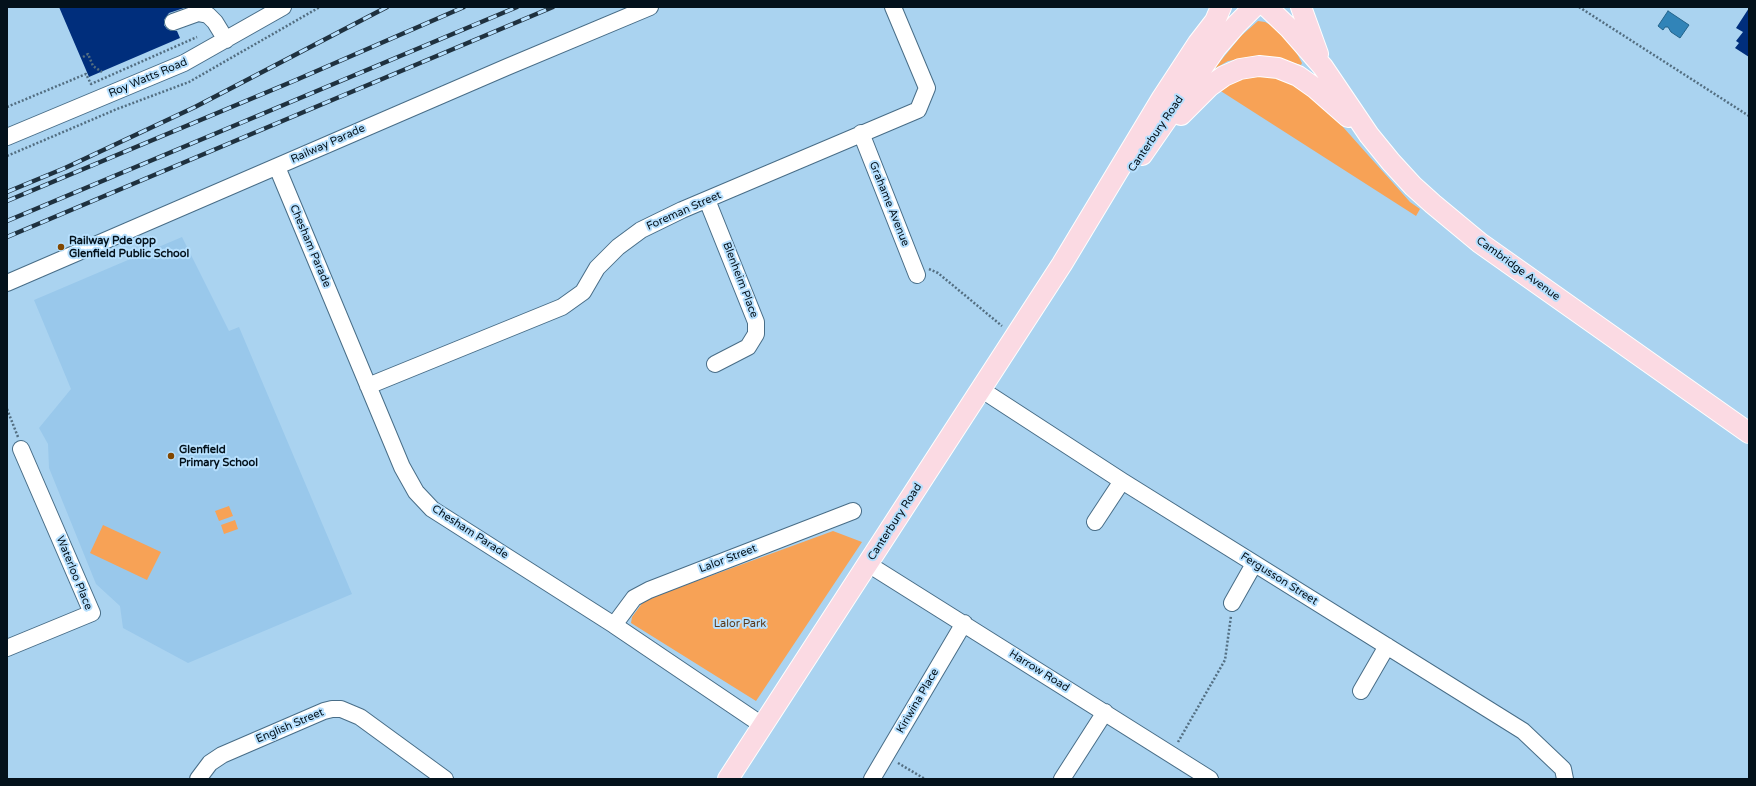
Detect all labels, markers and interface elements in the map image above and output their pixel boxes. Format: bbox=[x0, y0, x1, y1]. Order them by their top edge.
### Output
street label: Roy Watts Road bbox=[107, 55, 189, 101]
street label: Canterbury Road bbox=[1126, 93, 1186, 175]
street label: Railway Parade bbox=[289, 122, 367, 166]
street label: Grahame Avenue bbox=[866, 160, 912, 248]
street label: Foreman Street bbox=[645, 189, 723, 233]
street label: Chesham Parade bbox=[287, 203, 333, 289]
place label: Railway Pde opp Glenfield Public School bbox=[69, 234, 189, 260]
street label: Cambridge Avenue bbox=[1474, 234, 1562, 304]
street label: Blenheim Place bbox=[719, 240, 761, 320]
marker: Railway Pde opp Glenfield Public School bbox=[56, 242, 66, 252]
place label: Glenfield Primary School bbox=[179, 443, 258, 469]
marker: Glenfield Primary School bbox=[166, 451, 176, 461]
street label: Canterbury Road bbox=[865, 481, 925, 563]
street label: Chesham Parade bbox=[429, 502, 511, 562]
street label: Waterloo Place bbox=[53, 534, 95, 612]
street label: Lalor Street bbox=[697, 542, 759, 576]
street label: Fergusson Street bbox=[1238, 550, 1320, 608]
park label: Lalor Park bbox=[714, 617, 766, 631]
street label: Harrow Road bbox=[1006, 647, 1072, 695]
street label: Kiriwina Place bbox=[894, 666, 942, 736]
street label: English Street bbox=[254, 706, 326, 746]

